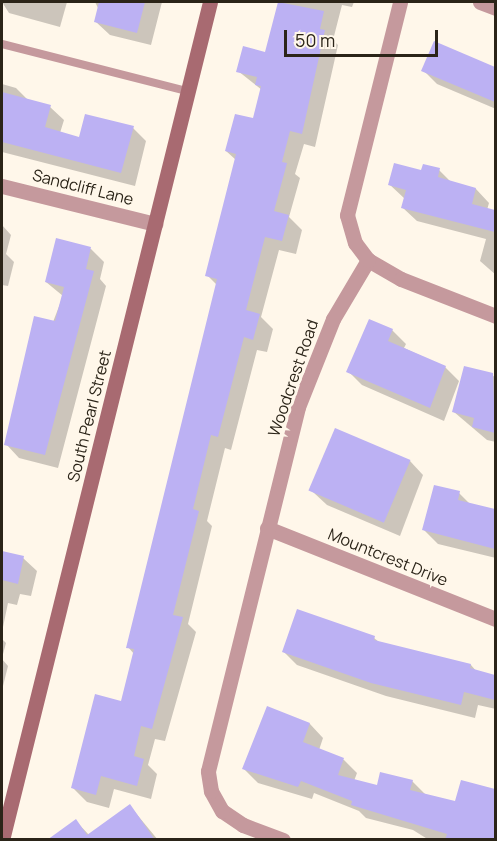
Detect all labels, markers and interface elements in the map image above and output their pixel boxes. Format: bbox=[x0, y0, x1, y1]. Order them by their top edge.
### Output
scale bar bbox=[287, 18, 442, 56]
text: 50 m bbox=[295, 28, 335, 52]
street label: Sandcliff Lane bbox=[30, 165, 136, 209]
street label: Woodcrest Road bbox=[264, 317, 322, 439]
street label: South Pearl Street bbox=[63, 348, 115, 484]
street label: Mountcrest Drive bbox=[325, 524, 451, 590]

